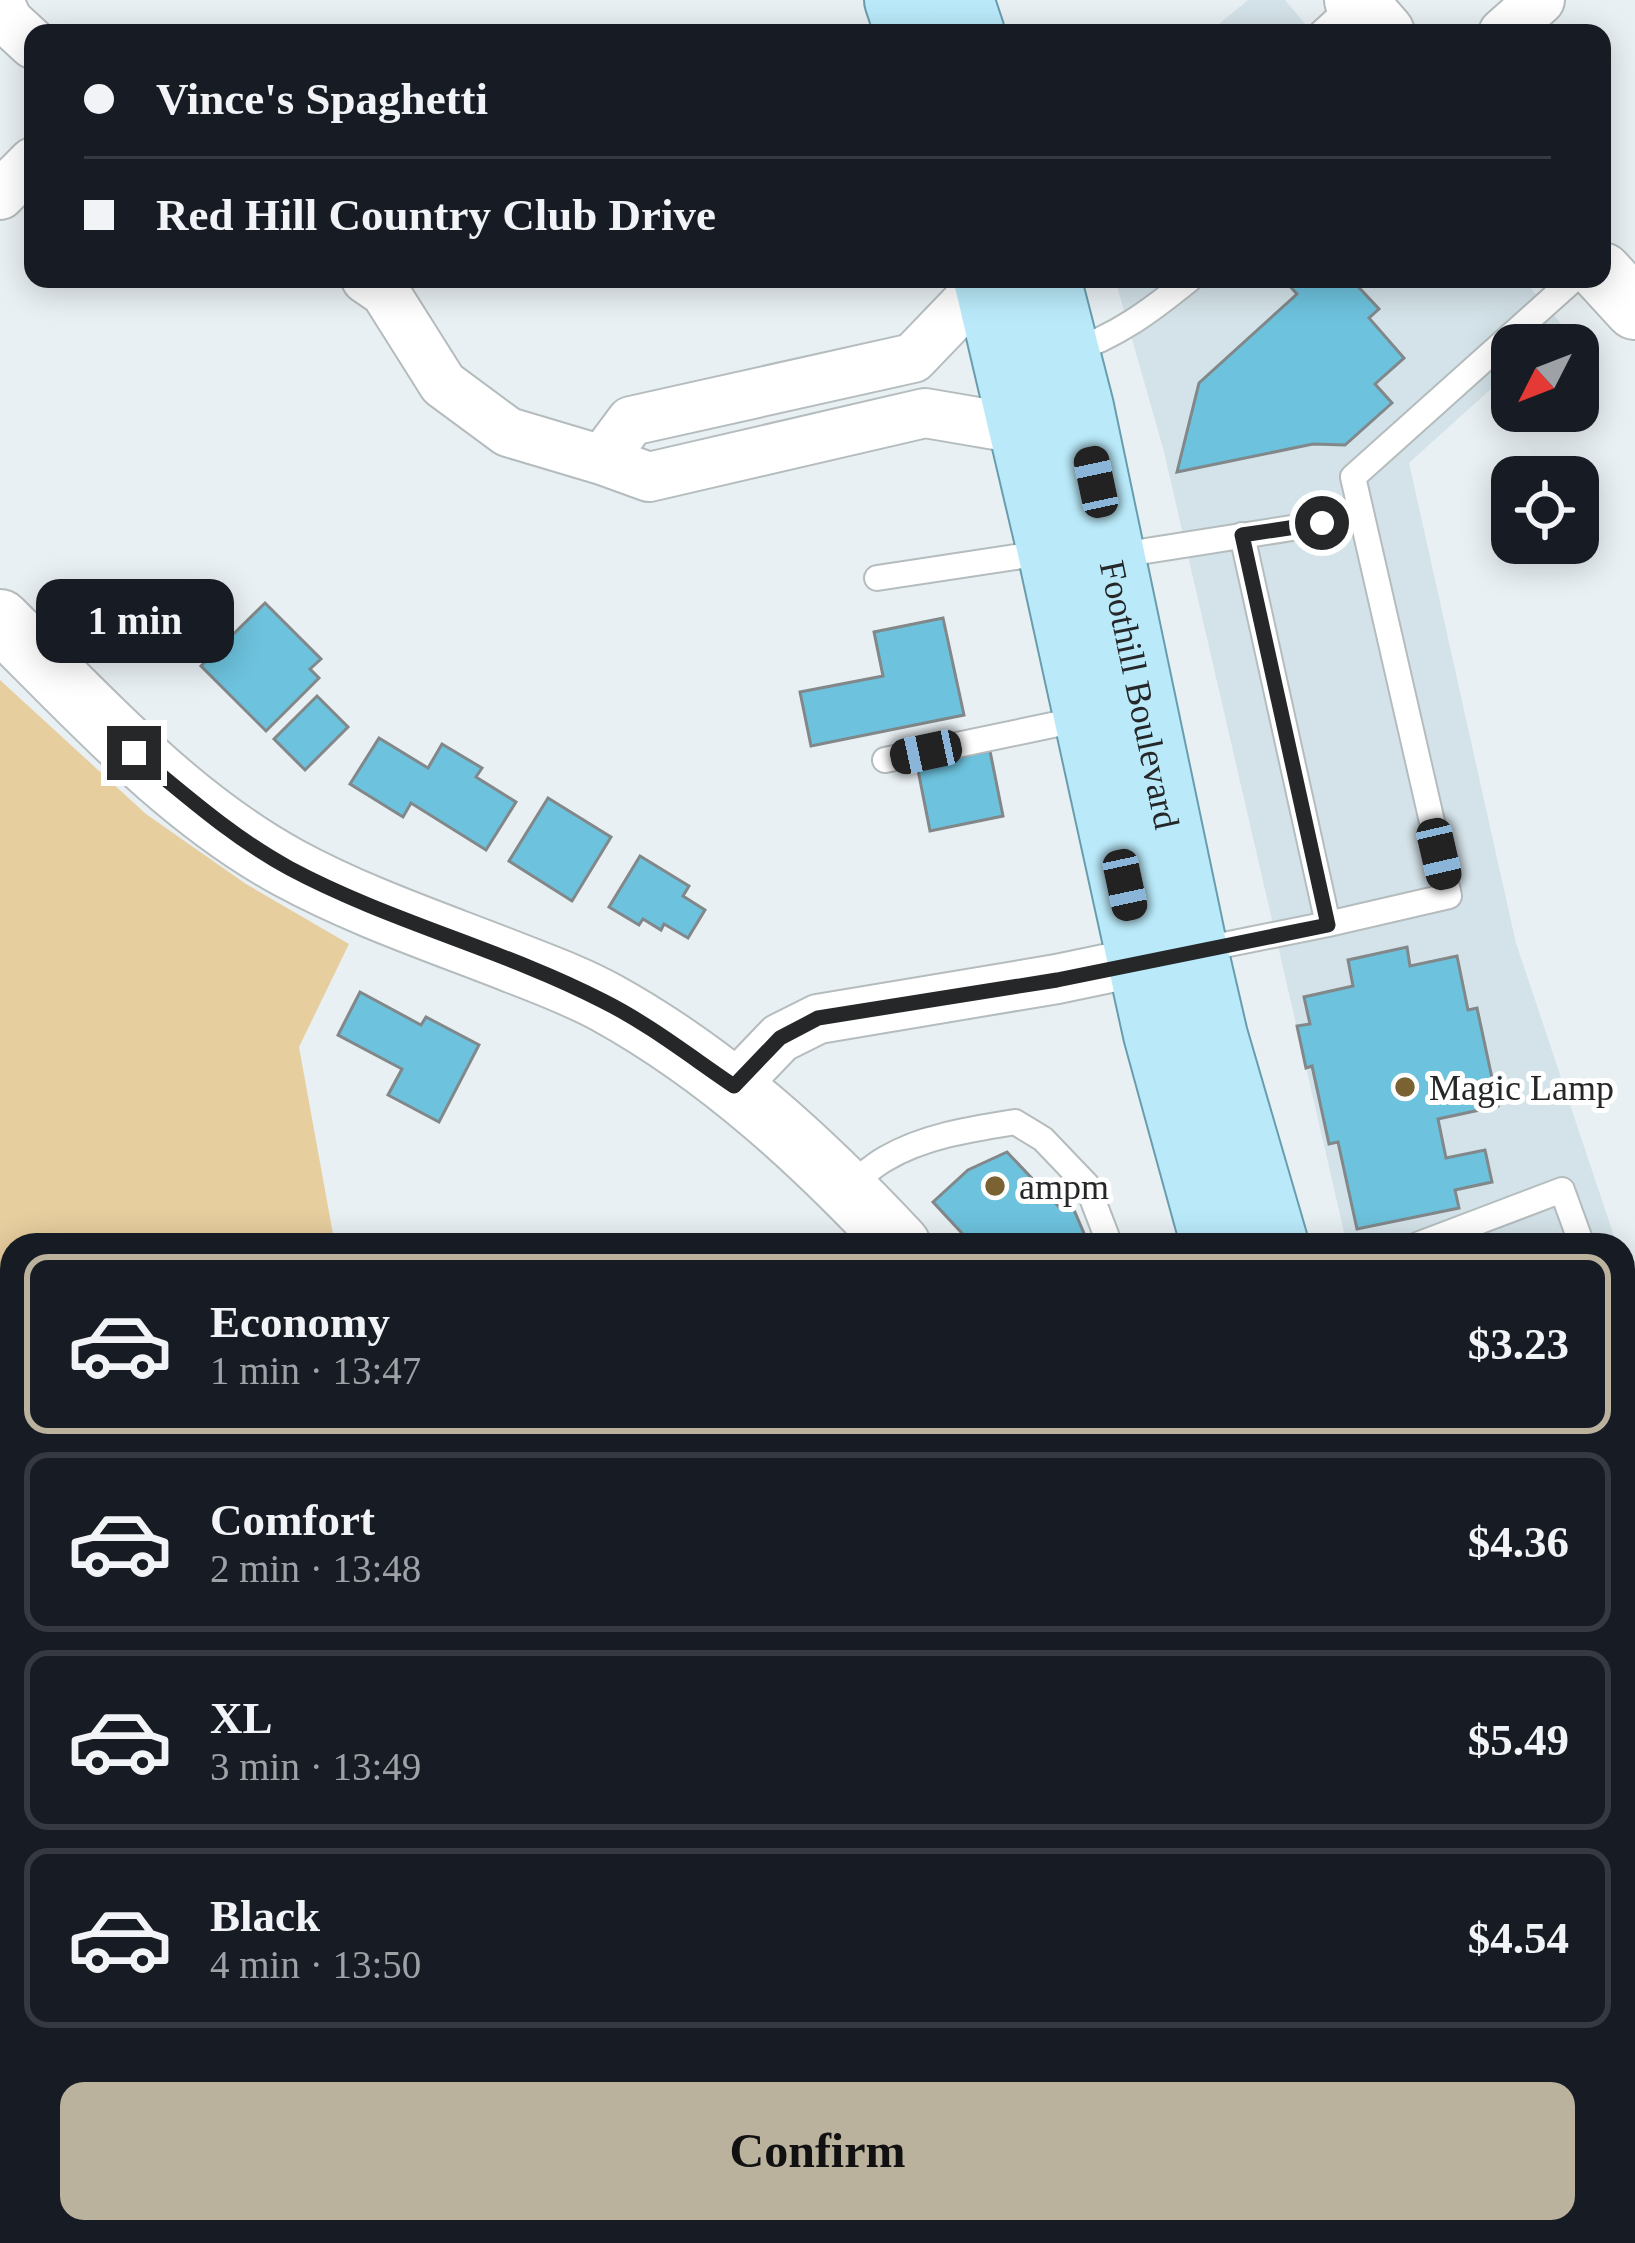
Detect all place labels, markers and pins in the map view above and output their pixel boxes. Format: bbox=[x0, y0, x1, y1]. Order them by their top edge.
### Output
place label: Magic Lamp bbox=[1429, 1068, 1614, 1108]
marker: Magic Lamp bbox=[1392, 1074, 1418, 1100]
place label: ampm bbox=[1019, 1167, 1109, 1207]
marker: ampm bbox=[982, 1173, 1008, 1199]

